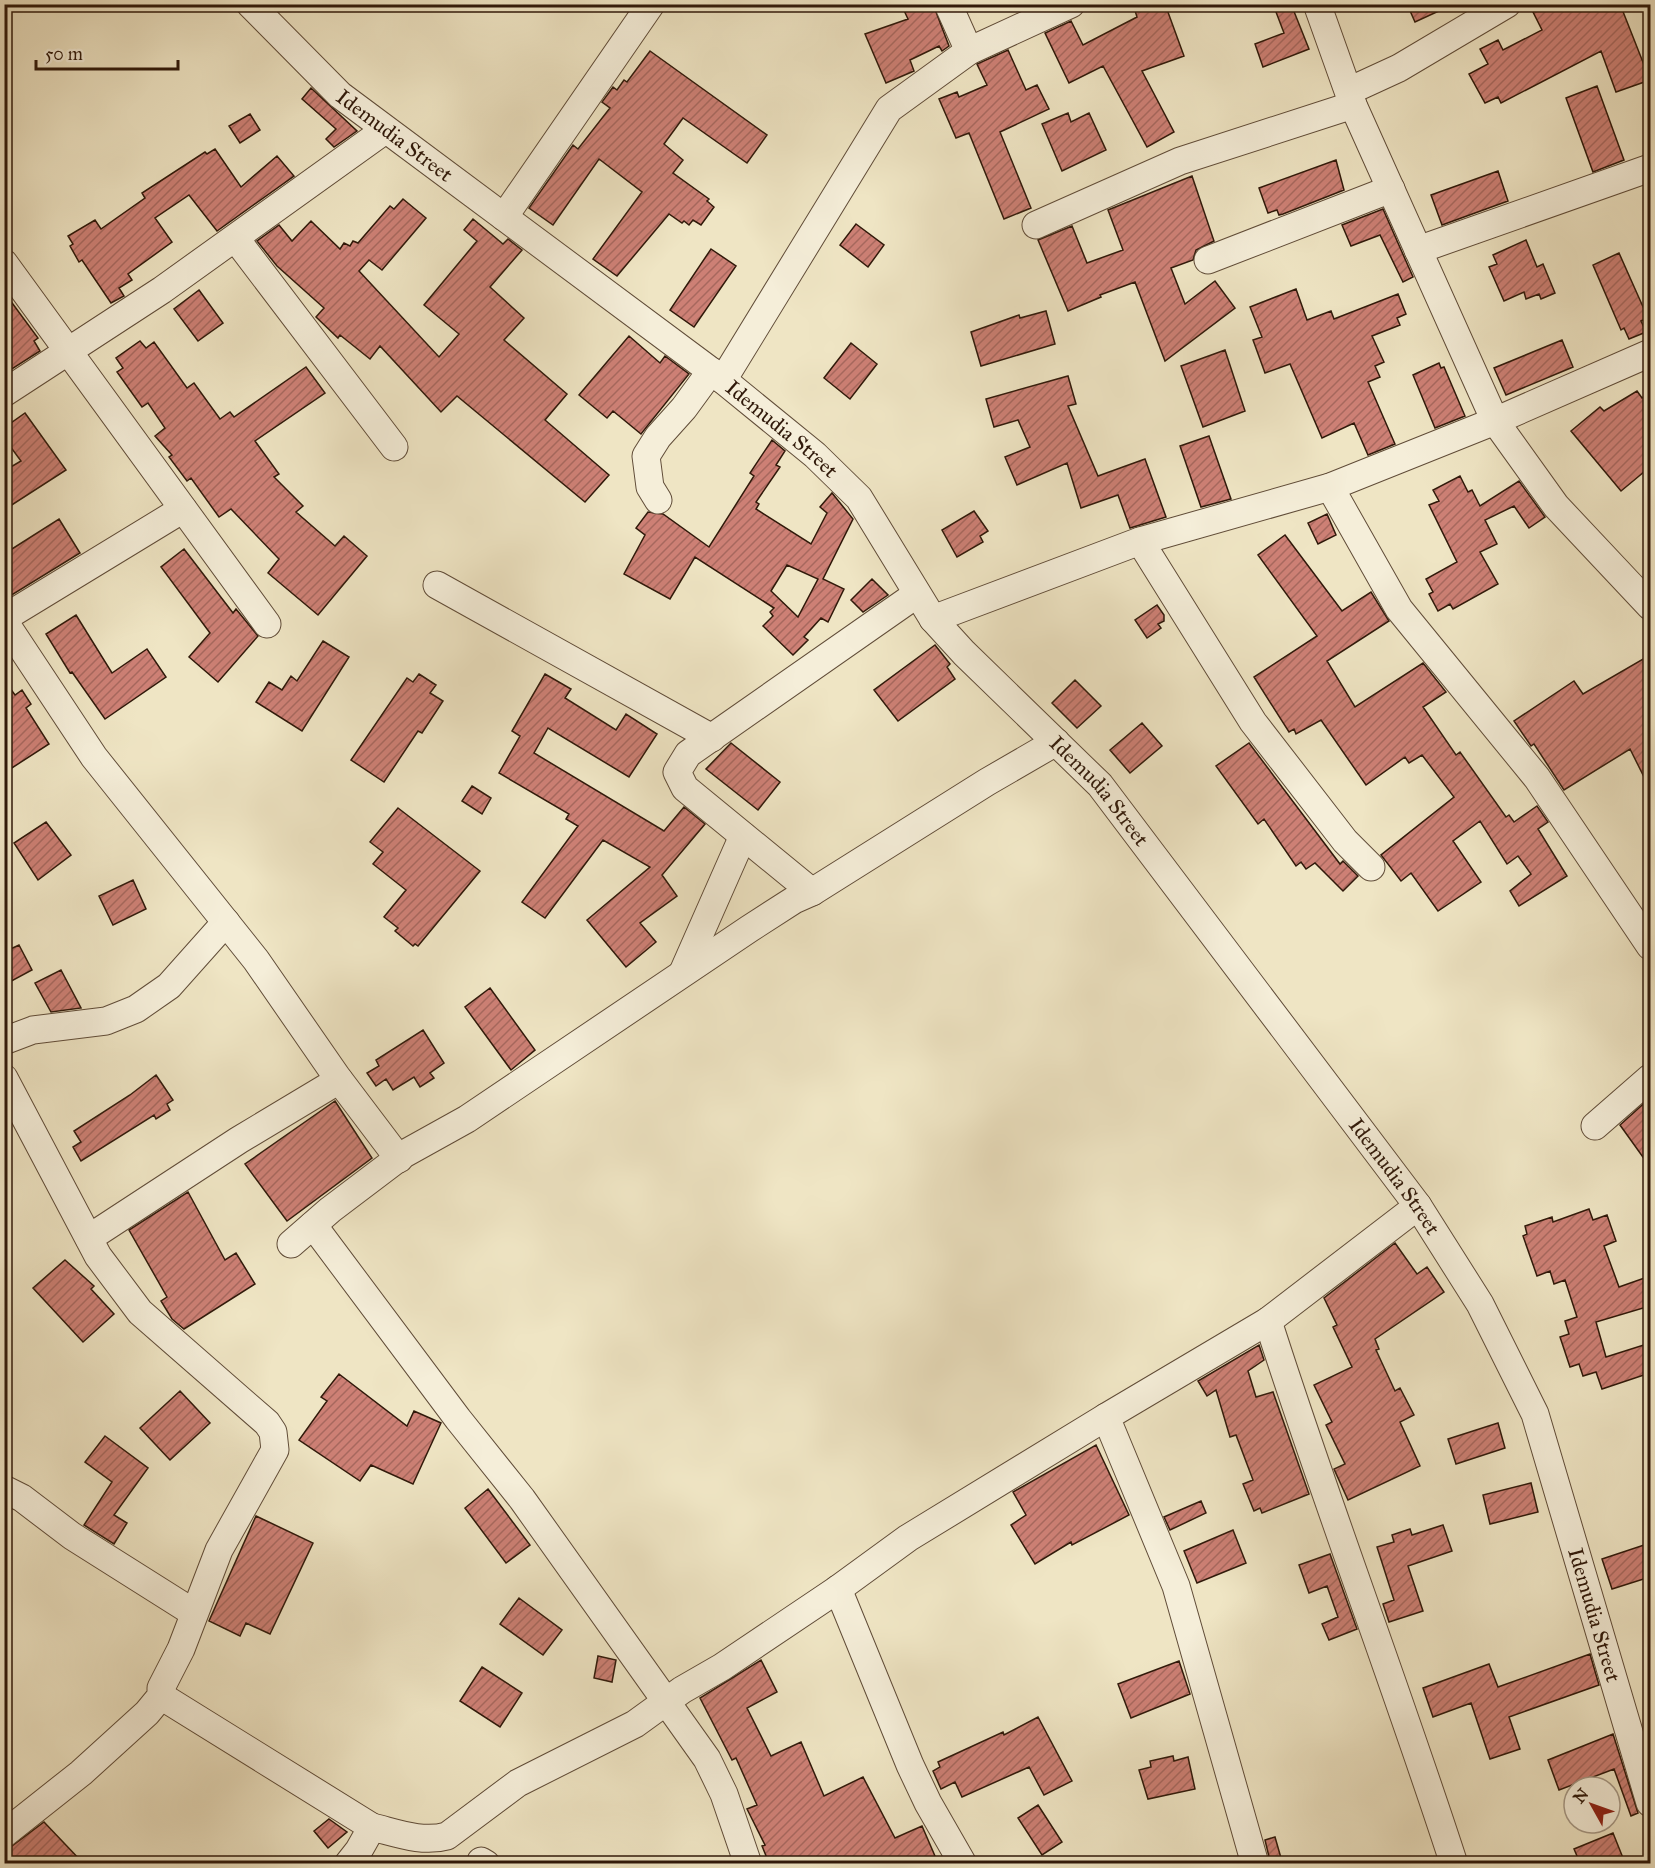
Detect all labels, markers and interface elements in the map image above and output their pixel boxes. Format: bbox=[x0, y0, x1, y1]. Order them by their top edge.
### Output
scale bar bbox=[36, 33, 178, 71]
text: 50 m bbox=[45, 43, 83, 65]
street label: Idemudia Street bbox=[331, 84, 458, 188]
street label: Idemudia Street bbox=[720, 375, 844, 484]
street label: Idemudia Street bbox=[1044, 730, 1155, 852]
street label: Idemudia Street bbox=[1343, 1113, 1446, 1240]
street label: Idemudia Street bbox=[1562, 1545, 1627, 1686]
north arrow bbox=[1562, 1775, 1622, 1835]
text: N bbox=[1569, 1784, 1593, 1807]

